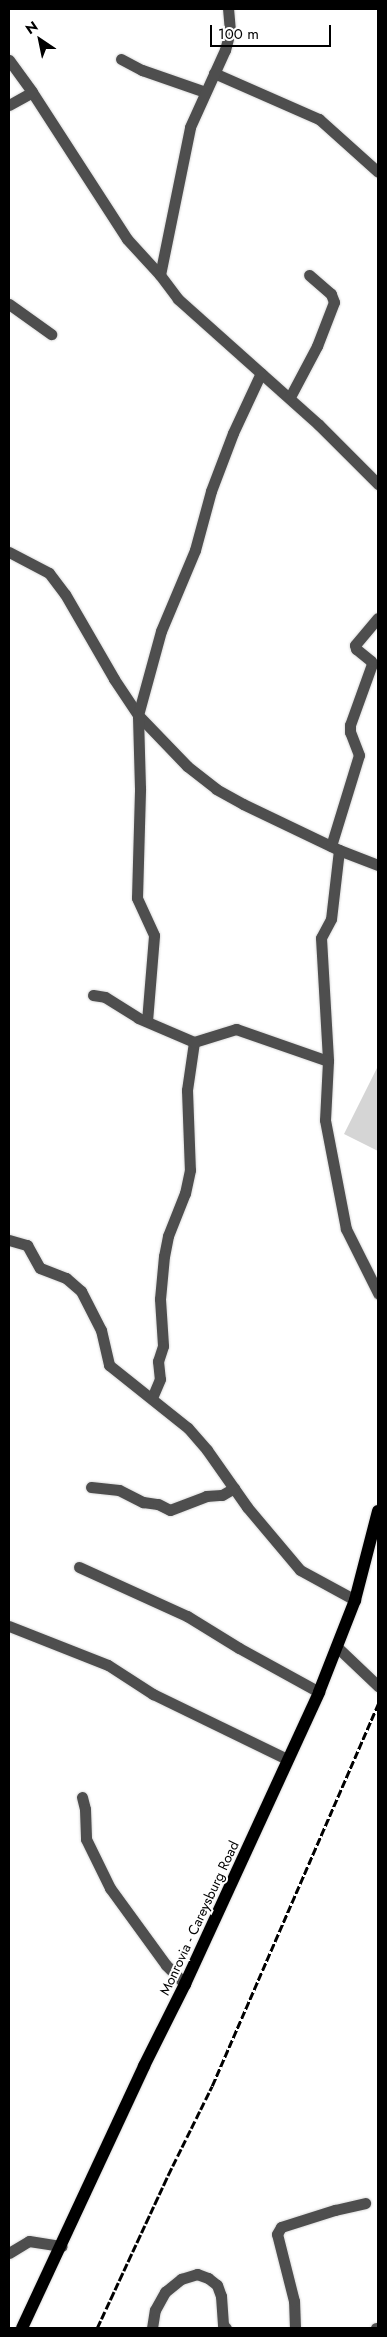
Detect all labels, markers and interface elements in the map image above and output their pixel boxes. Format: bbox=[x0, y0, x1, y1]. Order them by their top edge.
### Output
north arrow bbox=[15, 15, 65, 65]
scale bar bbox=[212, 15, 333, 47]
text: N bbox=[21, 16, 42, 39]
text: 100 m bbox=[218, 23, 259, 45]
street label: Monrovia - Careysburg Road bbox=[156, 1838, 242, 1998]

